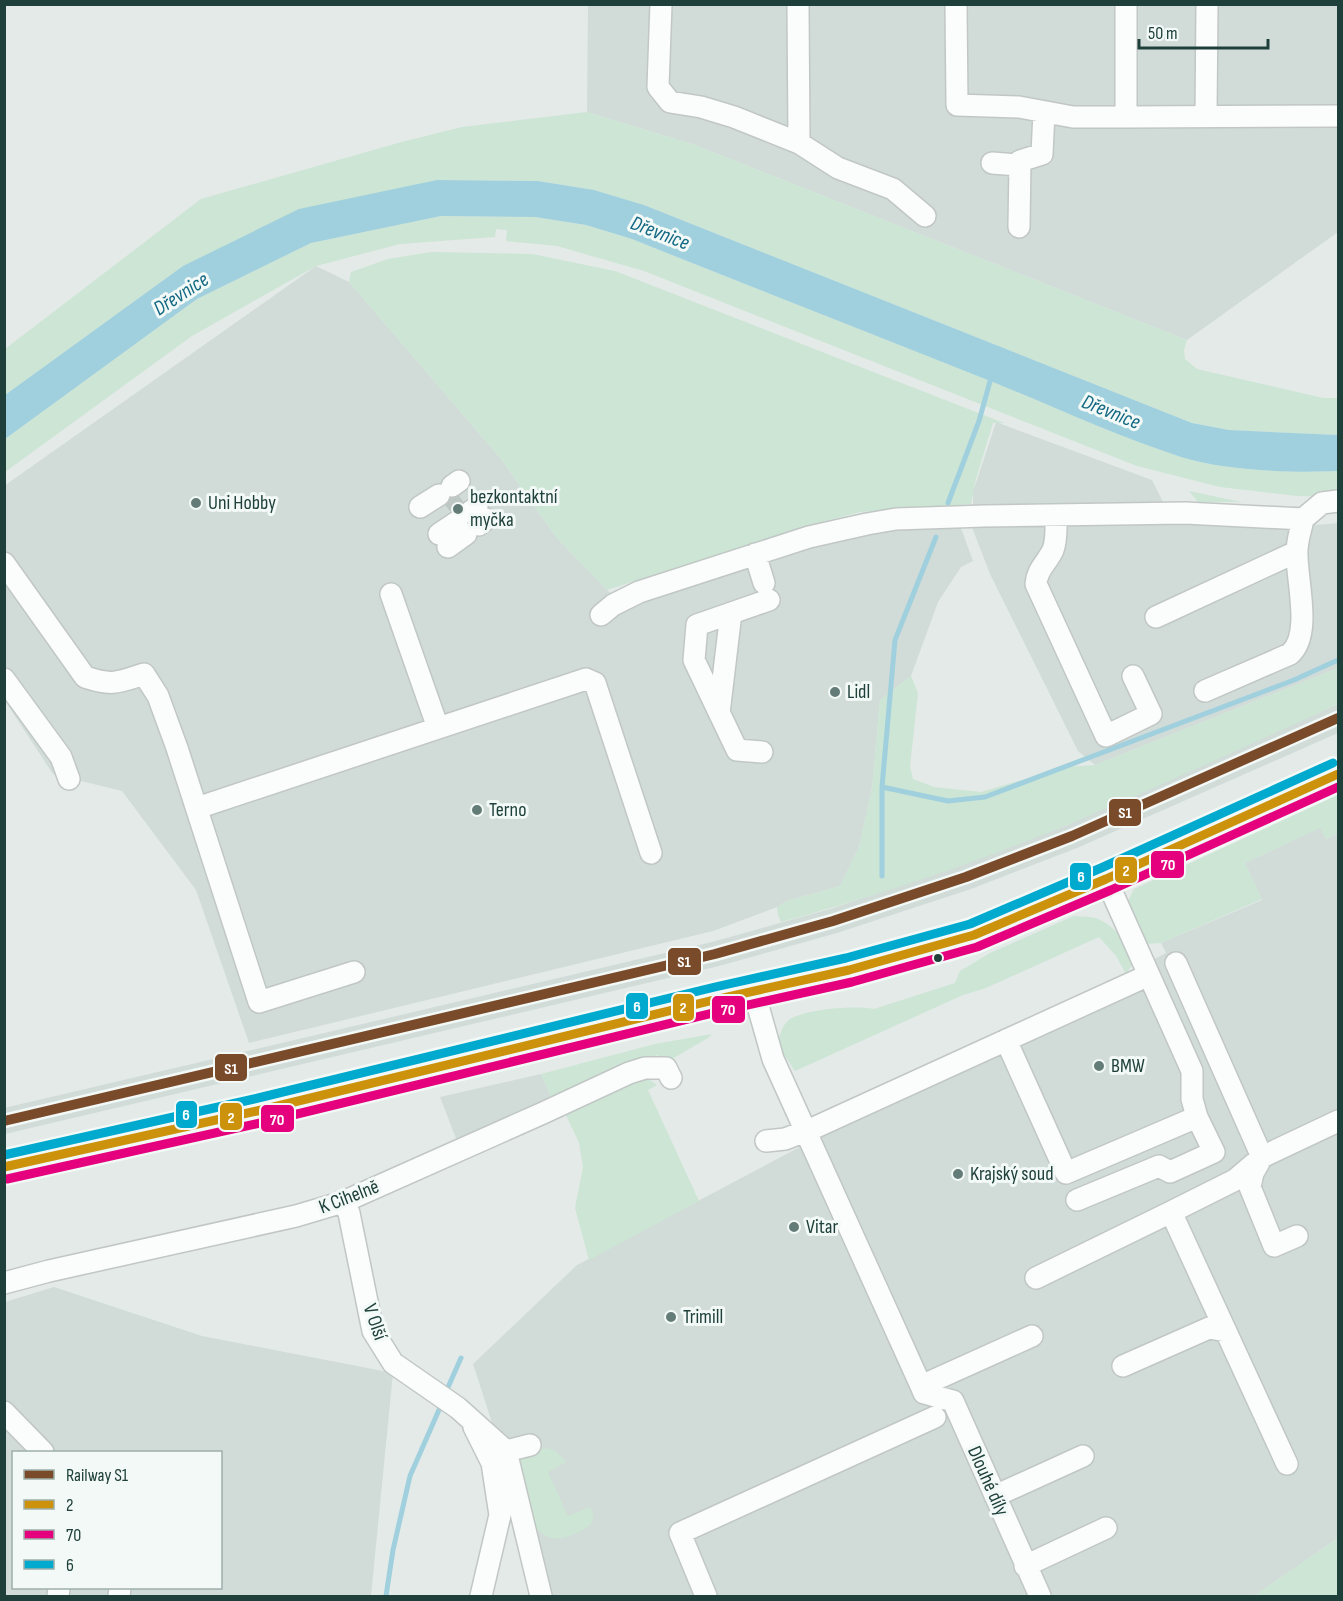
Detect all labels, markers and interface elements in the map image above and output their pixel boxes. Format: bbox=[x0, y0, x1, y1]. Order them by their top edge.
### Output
scale bar bbox=[1139, 12, 1268, 50]
text: 50 m bbox=[1148, 23, 1178, 44]
water label: Dřevnice bbox=[627, 210, 693, 256]
water label: Dřevnice bbox=[149, 267, 213, 321]
water label: Dřevnice bbox=[1078, 389, 1144, 435]
place label: bezkontaktní myčka bbox=[470, 485, 558, 532]
place label: Uni Hobby bbox=[208, 491, 276, 515]
marker: Uni Hobby bbox=[189, 496, 203, 510]
marker: bezkontaktní myčka bbox=[451, 502, 465, 516]
place label: Lidl bbox=[847, 680, 870, 704]
marker: Lidl bbox=[828, 685, 842, 699]
place label: Terno bbox=[489, 798, 526, 822]
line badge: S1 bbox=[1108, 798, 1142, 827]
marker: Terno bbox=[470, 803, 484, 817]
text: S1 bbox=[1118, 804, 1132, 823]
line badge: 70 bbox=[1150, 850, 1185, 879]
line badge: 2 bbox=[1114, 856, 1138, 884]
text: 70 bbox=[1161, 856, 1175, 875]
line badge: 6 bbox=[1069, 862, 1092, 891]
text: 2 bbox=[1122, 862, 1130, 881]
text: 6 bbox=[1077, 868, 1085, 887]
line badge: S1 bbox=[667, 947, 702, 976]
unlabelled marker bbox=[932, 952, 944, 964]
text: S1 bbox=[677, 953, 691, 972]
line badge: 6 bbox=[625, 992, 649, 1020]
line badge: 2 bbox=[672, 993, 695, 1022]
line badge: 70 bbox=[711, 995, 746, 1024]
text: 6 bbox=[633, 998, 641, 1017]
text: 2 bbox=[679, 999, 687, 1018]
text: 70 bbox=[721, 1001, 735, 1020]
line badge: S1 bbox=[214, 1053, 248, 1082]
place label: BMW bbox=[1111, 1054, 1145, 1078]
marker: BMW bbox=[1092, 1059, 1106, 1073]
text: S1 bbox=[224, 1060, 238, 1079]
line badge: 6 bbox=[175, 1100, 198, 1129]
line badge: 2 bbox=[219, 1102, 243, 1131]
line badge: 70 bbox=[260, 1104, 295, 1133]
text: 6 bbox=[182, 1106, 190, 1125]
text: 2 bbox=[227, 1109, 235, 1128]
text: 70 bbox=[270, 1111, 284, 1130]
place label: Krajský soud bbox=[970, 1162, 1054, 1186]
marker: Krajský soud bbox=[951, 1167, 965, 1181]
street label: K Cihelně bbox=[315, 1175, 383, 1219]
place label: Vitar bbox=[806, 1215, 838, 1239]
marker: Vitar bbox=[787, 1220, 801, 1234]
street label: V Olší bbox=[358, 1301, 392, 1343]
place label: Trimill bbox=[683, 1305, 723, 1329]
marker: Trimill bbox=[664, 1310, 678, 1324]
street label: Dlouhé díly bbox=[962, 1443, 1014, 1520]
legend bbox=[12, 1451, 222, 1589]
text: Railway S1 bbox=[66, 1465, 129, 1486]
text: 2 bbox=[66, 1495, 73, 1516]
text: 70 bbox=[66, 1525, 81, 1546]
text: 6 bbox=[66, 1555, 74, 1576]

